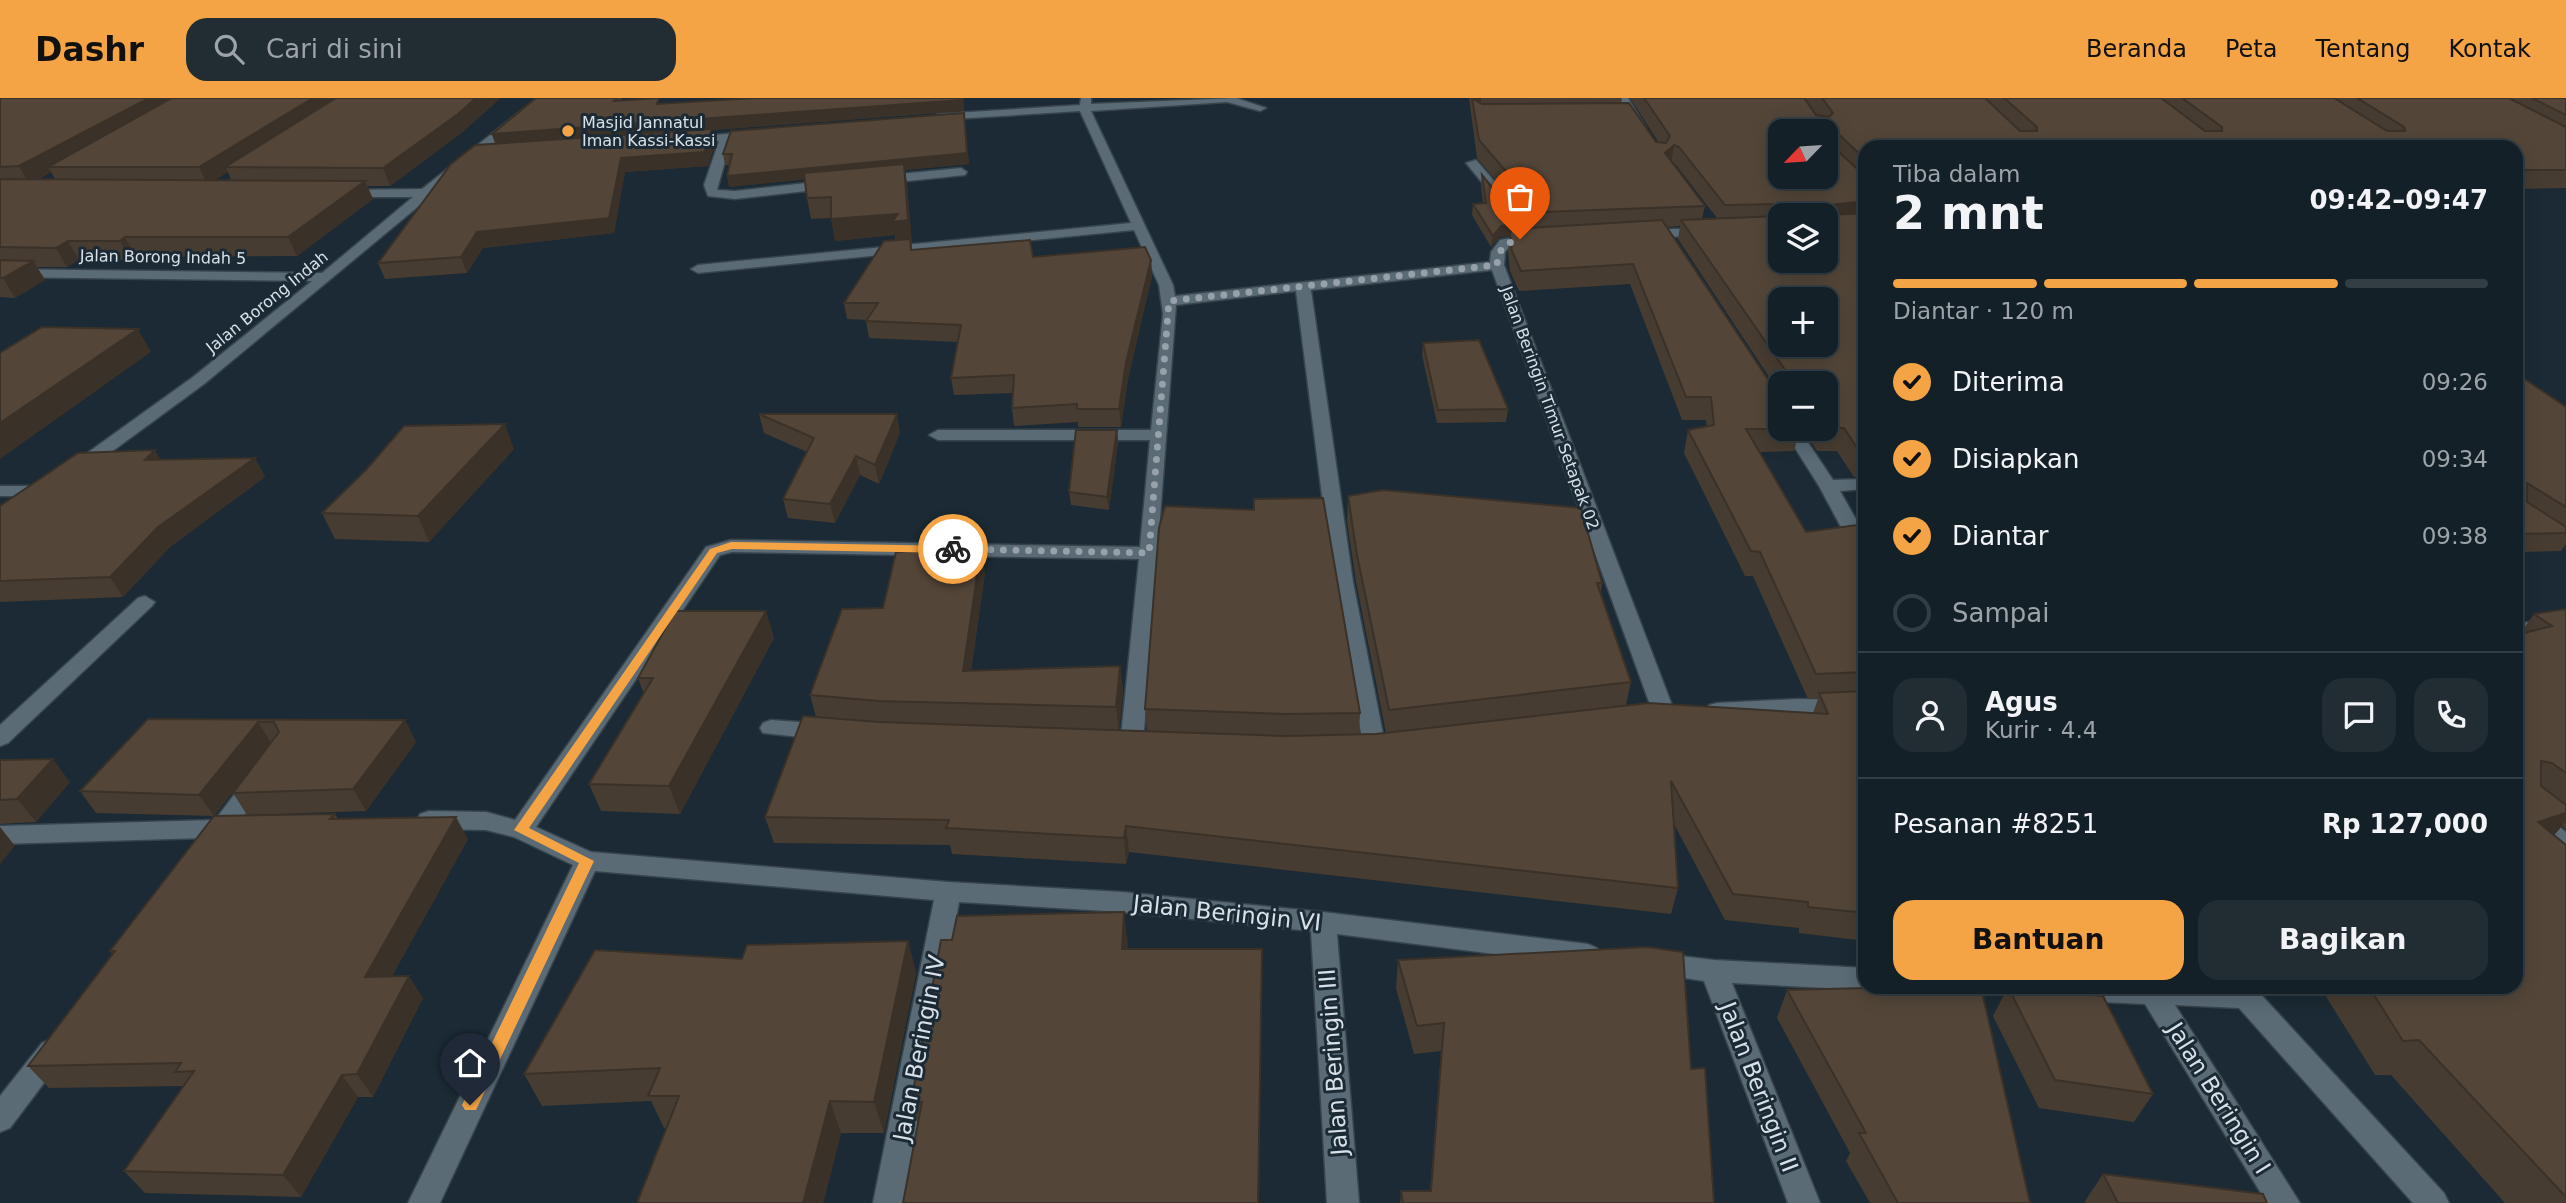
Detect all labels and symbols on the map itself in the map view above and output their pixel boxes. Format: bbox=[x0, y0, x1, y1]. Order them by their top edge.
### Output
place label: Masjid Jannatul Iman Kassi-Kassi bbox=[582, 113, 715, 150]
north arrow bbox=[1768, 119, 1838, 189]
marker: Masjid Jannatul Iman Kassi-Kassi bbox=[560, 123, 576, 139]
pin bbox=[1490, 167, 1550, 239]
street label: Jalan Borong Indah 5 bbox=[79, 246, 246, 268]
street label: Jalan Borong Indah bbox=[202, 247, 332, 358]
street label: Jalan Beringin Timur Setapak 02 bbox=[1497, 283, 1603, 532]
courier bbox=[918, 514, 988, 584]
street label: Jalan Beringin VI bbox=[1130, 890, 1322, 936]
street label: Jalan Beringin IV bbox=[888, 952, 950, 1145]
street label: Jalan Beringin III bbox=[1314, 968, 1353, 1158]
street label: Jalan Beringin II bbox=[1714, 996, 1803, 1176]
street label: Jalan Beringin I bbox=[2161, 1016, 2276, 1178]
pin bbox=[440, 1033, 500, 1105]

